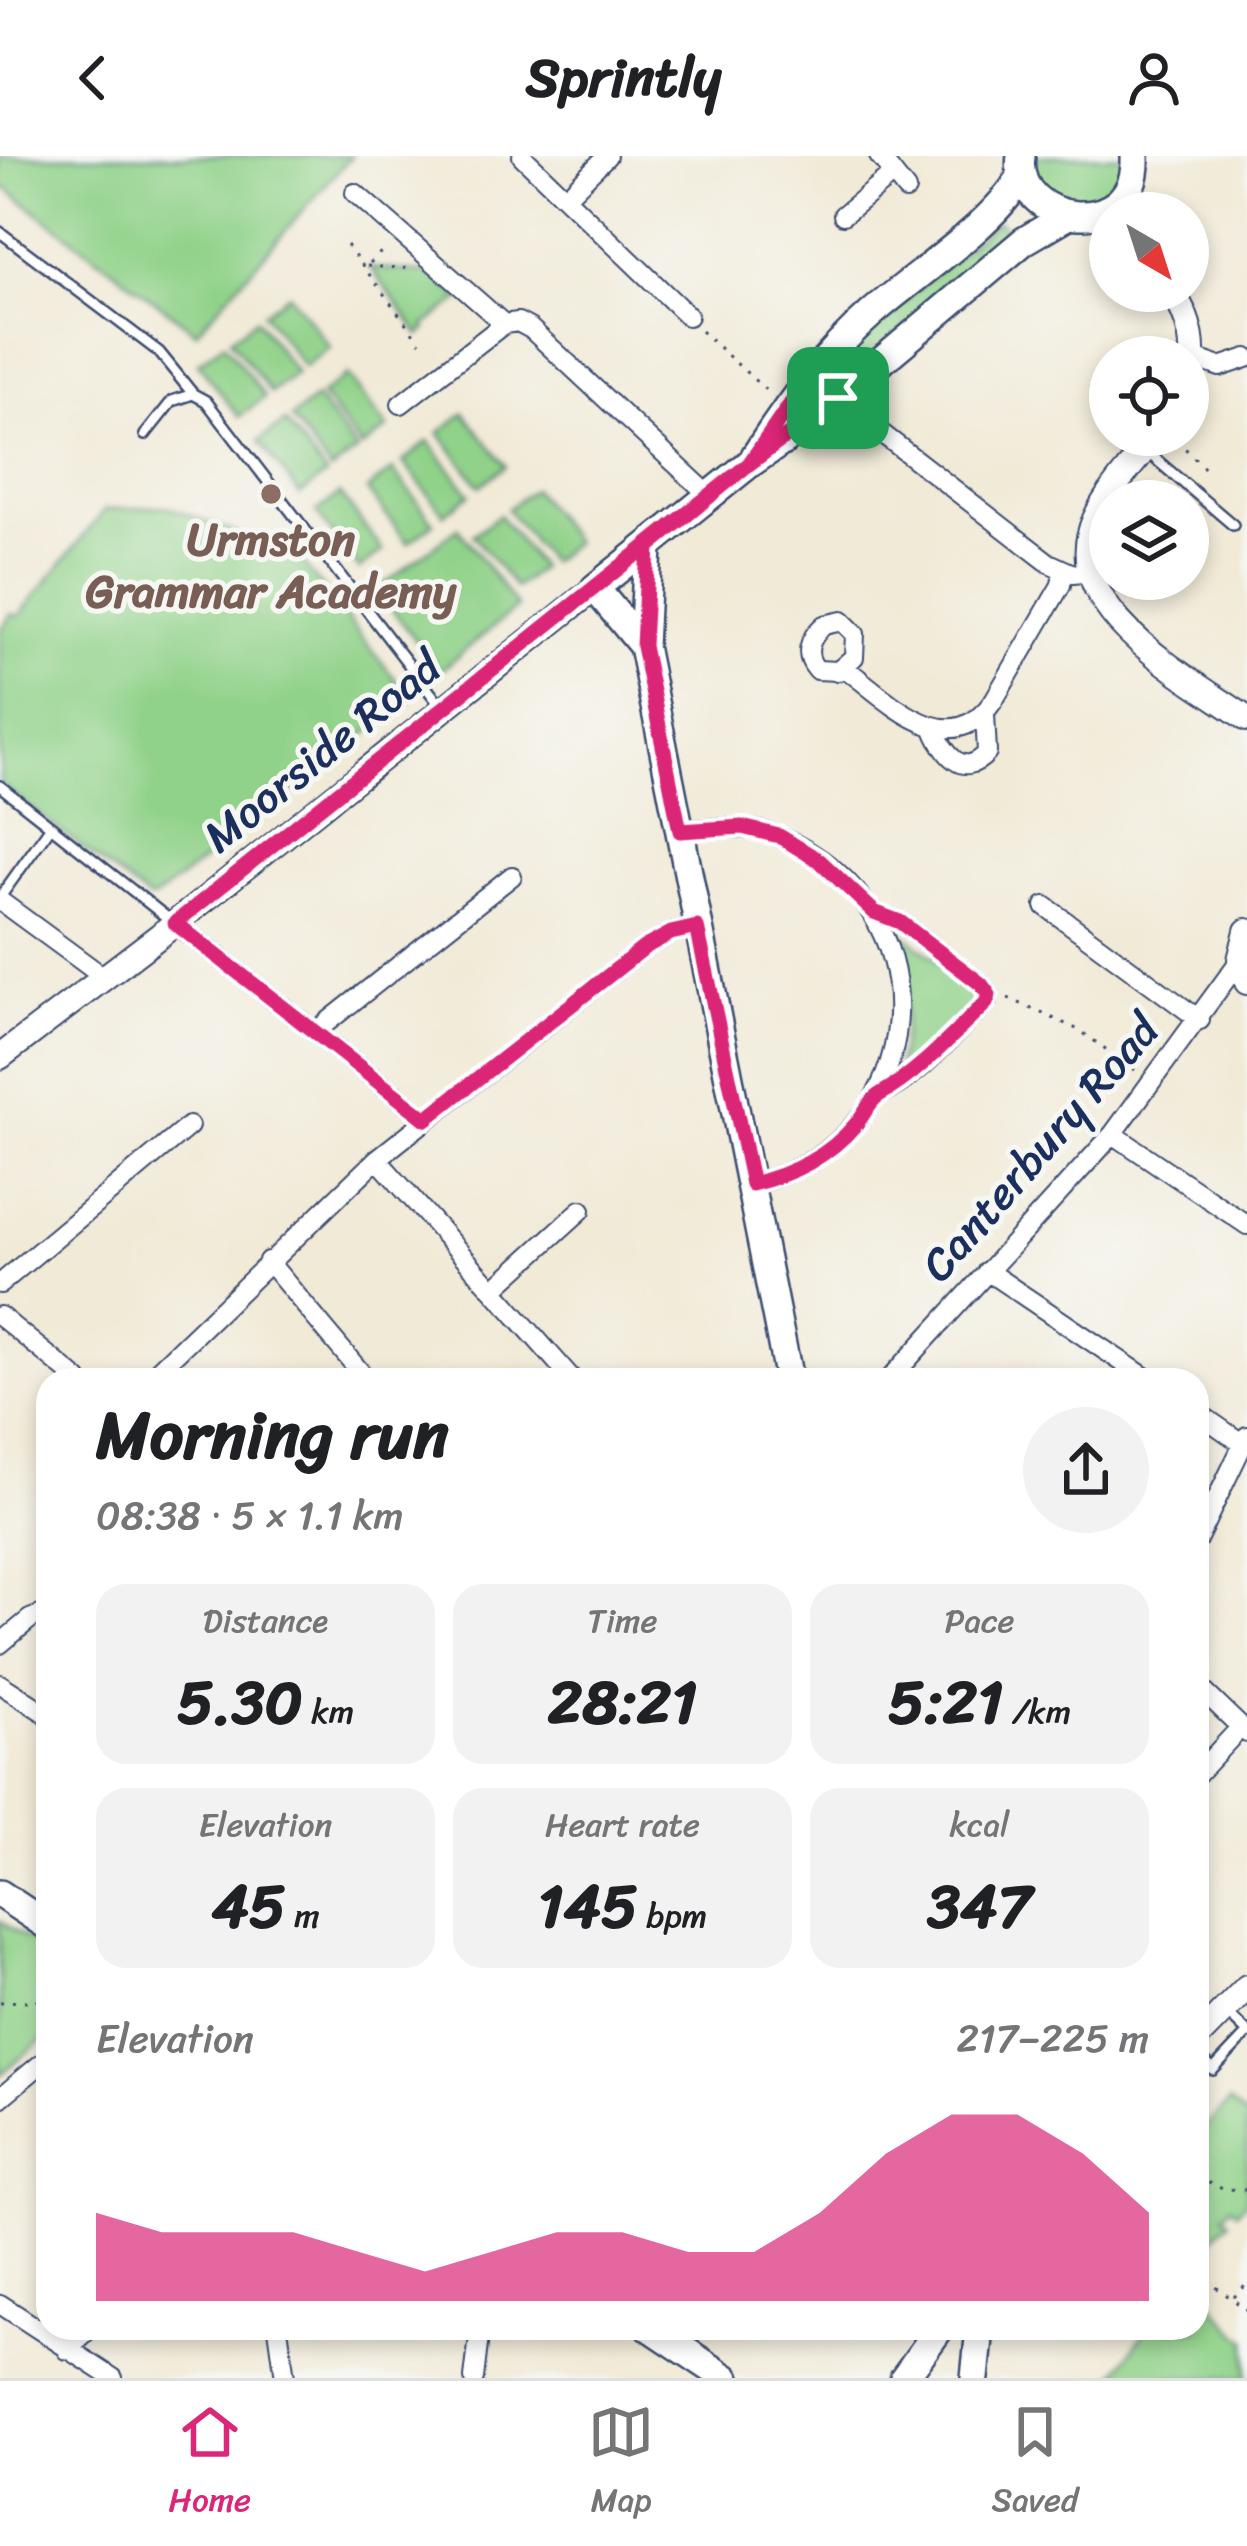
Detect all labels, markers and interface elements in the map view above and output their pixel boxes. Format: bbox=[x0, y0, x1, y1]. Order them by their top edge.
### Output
text: Sprintly bbox=[526, 30, 721, 126]
icon: back bbox=[60, 45, 126, 111]
icon: person bbox=[1121, 45, 1187, 111]
north arrow bbox=[1089, 192, 1209, 312]
map controls bbox=[1089, 192, 1209, 600]
button: locate bbox=[1089, 336, 1209, 456]
pin bbox=[787, 347, 889, 449]
icon: arrive bbox=[805, 365, 871, 431]
button: layers bbox=[1089, 480, 1209, 600]
marker: Urmston Grammar Academy bbox=[258, 481, 284, 507]
place label: Urmston Grammar Academy bbox=[86, 500, 458, 632]
street label: Moorside Road bbox=[185, 628, 462, 874]
street label: Canterbury Road bbox=[900, 993, 1182, 1301]
text: Morning run bbox=[96, 1377, 449, 1494]
button: share bbox=[1023, 1407, 1149, 1533]
text: 08:38 · 5 × 1.1 km bbox=[96, 1481, 403, 1550]
text: Distance bbox=[203, 1592, 328, 1650]
text: Time bbox=[588, 1592, 657, 1650]
text: Pace bbox=[944, 1592, 1015, 1650]
text: 5.30 bbox=[177, 1650, 303, 1756]
text: 28:21 bbox=[548, 1650, 697, 1756]
text: 5:21 bbox=[888, 1650, 1003, 1756]
text: km bbox=[303, 1683, 354, 1741]
text: /km bbox=[1003, 1683, 1071, 1741]
text: Elevation bbox=[199, 1796, 332, 1854]
text: Heart rate bbox=[545, 1796, 700, 1854]
text: kcal bbox=[950, 1796, 1009, 1854]
text: 45 bbox=[211, 1854, 286, 1960]
text: 145 bbox=[538, 1854, 638, 1960]
text: 347 bbox=[927, 1854, 1032, 1960]
text: m bbox=[286, 1887, 320, 1945]
text: bpm bbox=[638, 1887, 707, 1945]
text: Elevation bbox=[96, 2004, 254, 2073]
text: 217–225 m bbox=[956, 2004, 1149, 2073]
tab: Home bbox=[169, 2399, 251, 2529]
tab: Map bbox=[588, 2399, 654, 2529]
tab: Saved bbox=[991, 2399, 1078, 2529]

